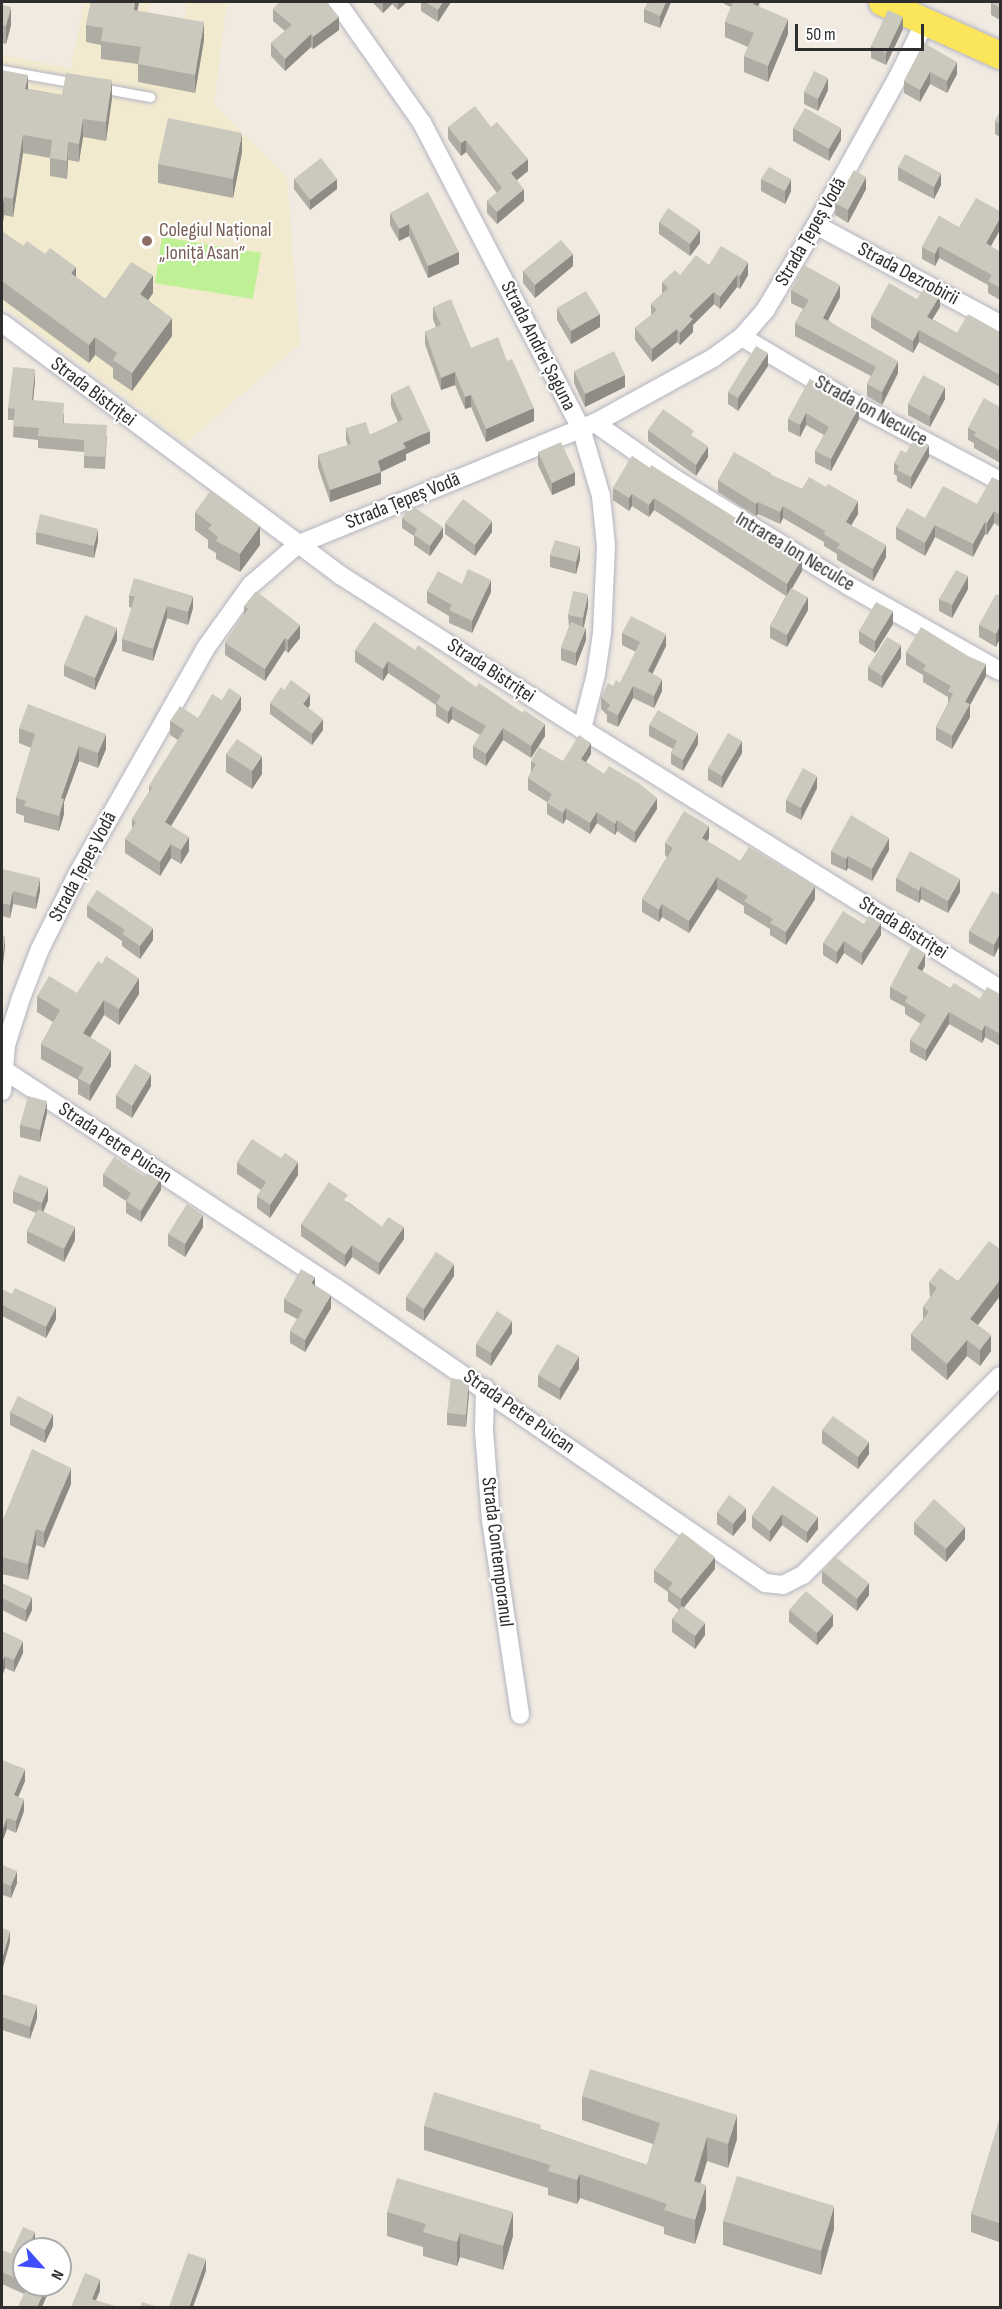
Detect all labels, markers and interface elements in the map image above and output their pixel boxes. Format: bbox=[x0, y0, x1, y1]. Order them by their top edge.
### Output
scale bar bbox=[798, 12, 927, 50]
text: 50 m bbox=[806, 24, 836, 45]
street label: Strada Țepeș Vodă bbox=[770, 174, 852, 290]
place label: Colegiul Național „Ioniță Asan” bbox=[159, 218, 272, 265]
marker: Colegiul Național „Ioniță Asan” bbox=[140, 234, 154, 248]
street label: Strada Dezrobirii bbox=[853, 237, 963, 311]
street label: Strada Andrei Șaguna bbox=[495, 277, 581, 415]
street label: Strada Bistriței bbox=[46, 352, 140, 432]
street label: Strada Ion Neculce bbox=[810, 370, 932, 452]
street label: Strada Țepeș Vodă bbox=[342, 467, 464, 535]
street label: Intrarea Ion Neculce bbox=[731, 507, 859, 597]
street label: Strada Bistriței bbox=[443, 634, 539, 708]
street label: Strada Țepeș Vodă bbox=[44, 808, 122, 926]
street label: Strada Bistriței bbox=[854, 891, 952, 965]
street label: Strada Petre Puican bbox=[54, 1097, 176, 1189]
street label: Strada Petre Puican bbox=[459, 1365, 579, 1459]
street label: Strada Contemporanul bbox=[476, 1476, 518, 1628]
north arrow bbox=[12, 2237, 72, 2297]
text: N bbox=[46, 2266, 67, 2283]

